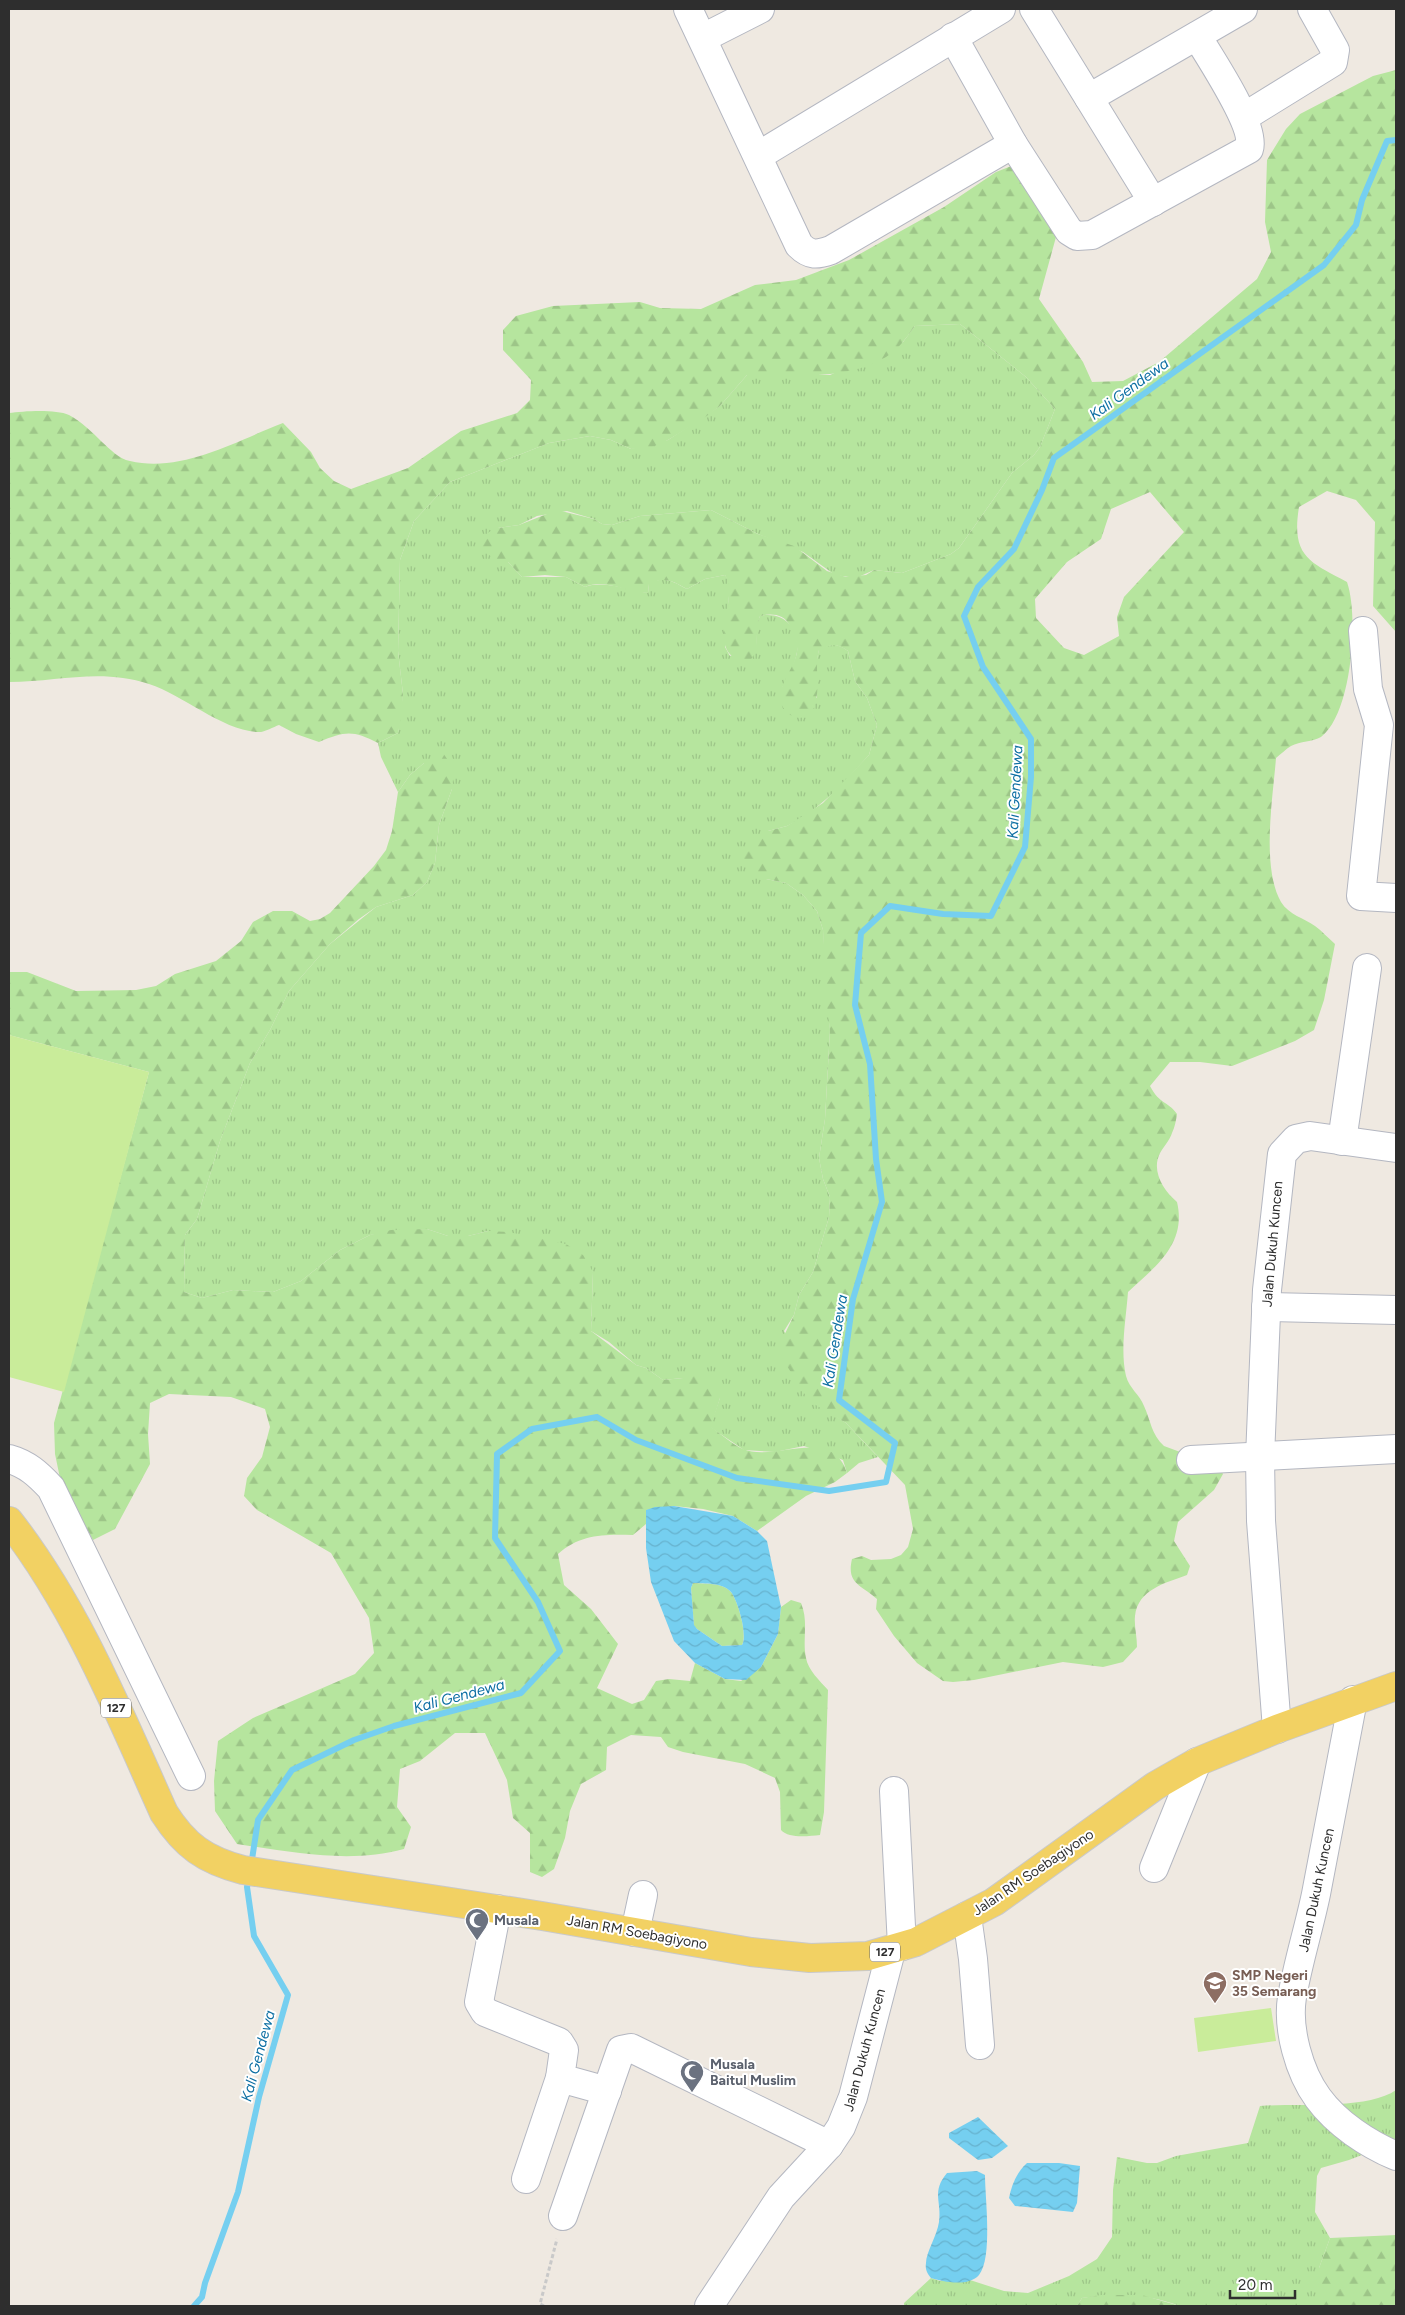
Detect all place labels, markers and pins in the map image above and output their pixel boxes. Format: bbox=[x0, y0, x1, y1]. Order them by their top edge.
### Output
mosque icon: Musala bbox=[464, 1907, 490, 1941]
place label: Musala bbox=[494, 1912, 539, 1929]
place label: SMP Negeri 35 Semarang bbox=[1232, 1967, 1316, 2000]
school or university icon: SMP Negeri 35 Semarang bbox=[1202, 1970, 1228, 2004]
place label: Musala Baitul Muslim bbox=[710, 2056, 796, 2089]
mosque icon: Musala Baitul Muslim bbox=[679, 2059, 705, 2093]

